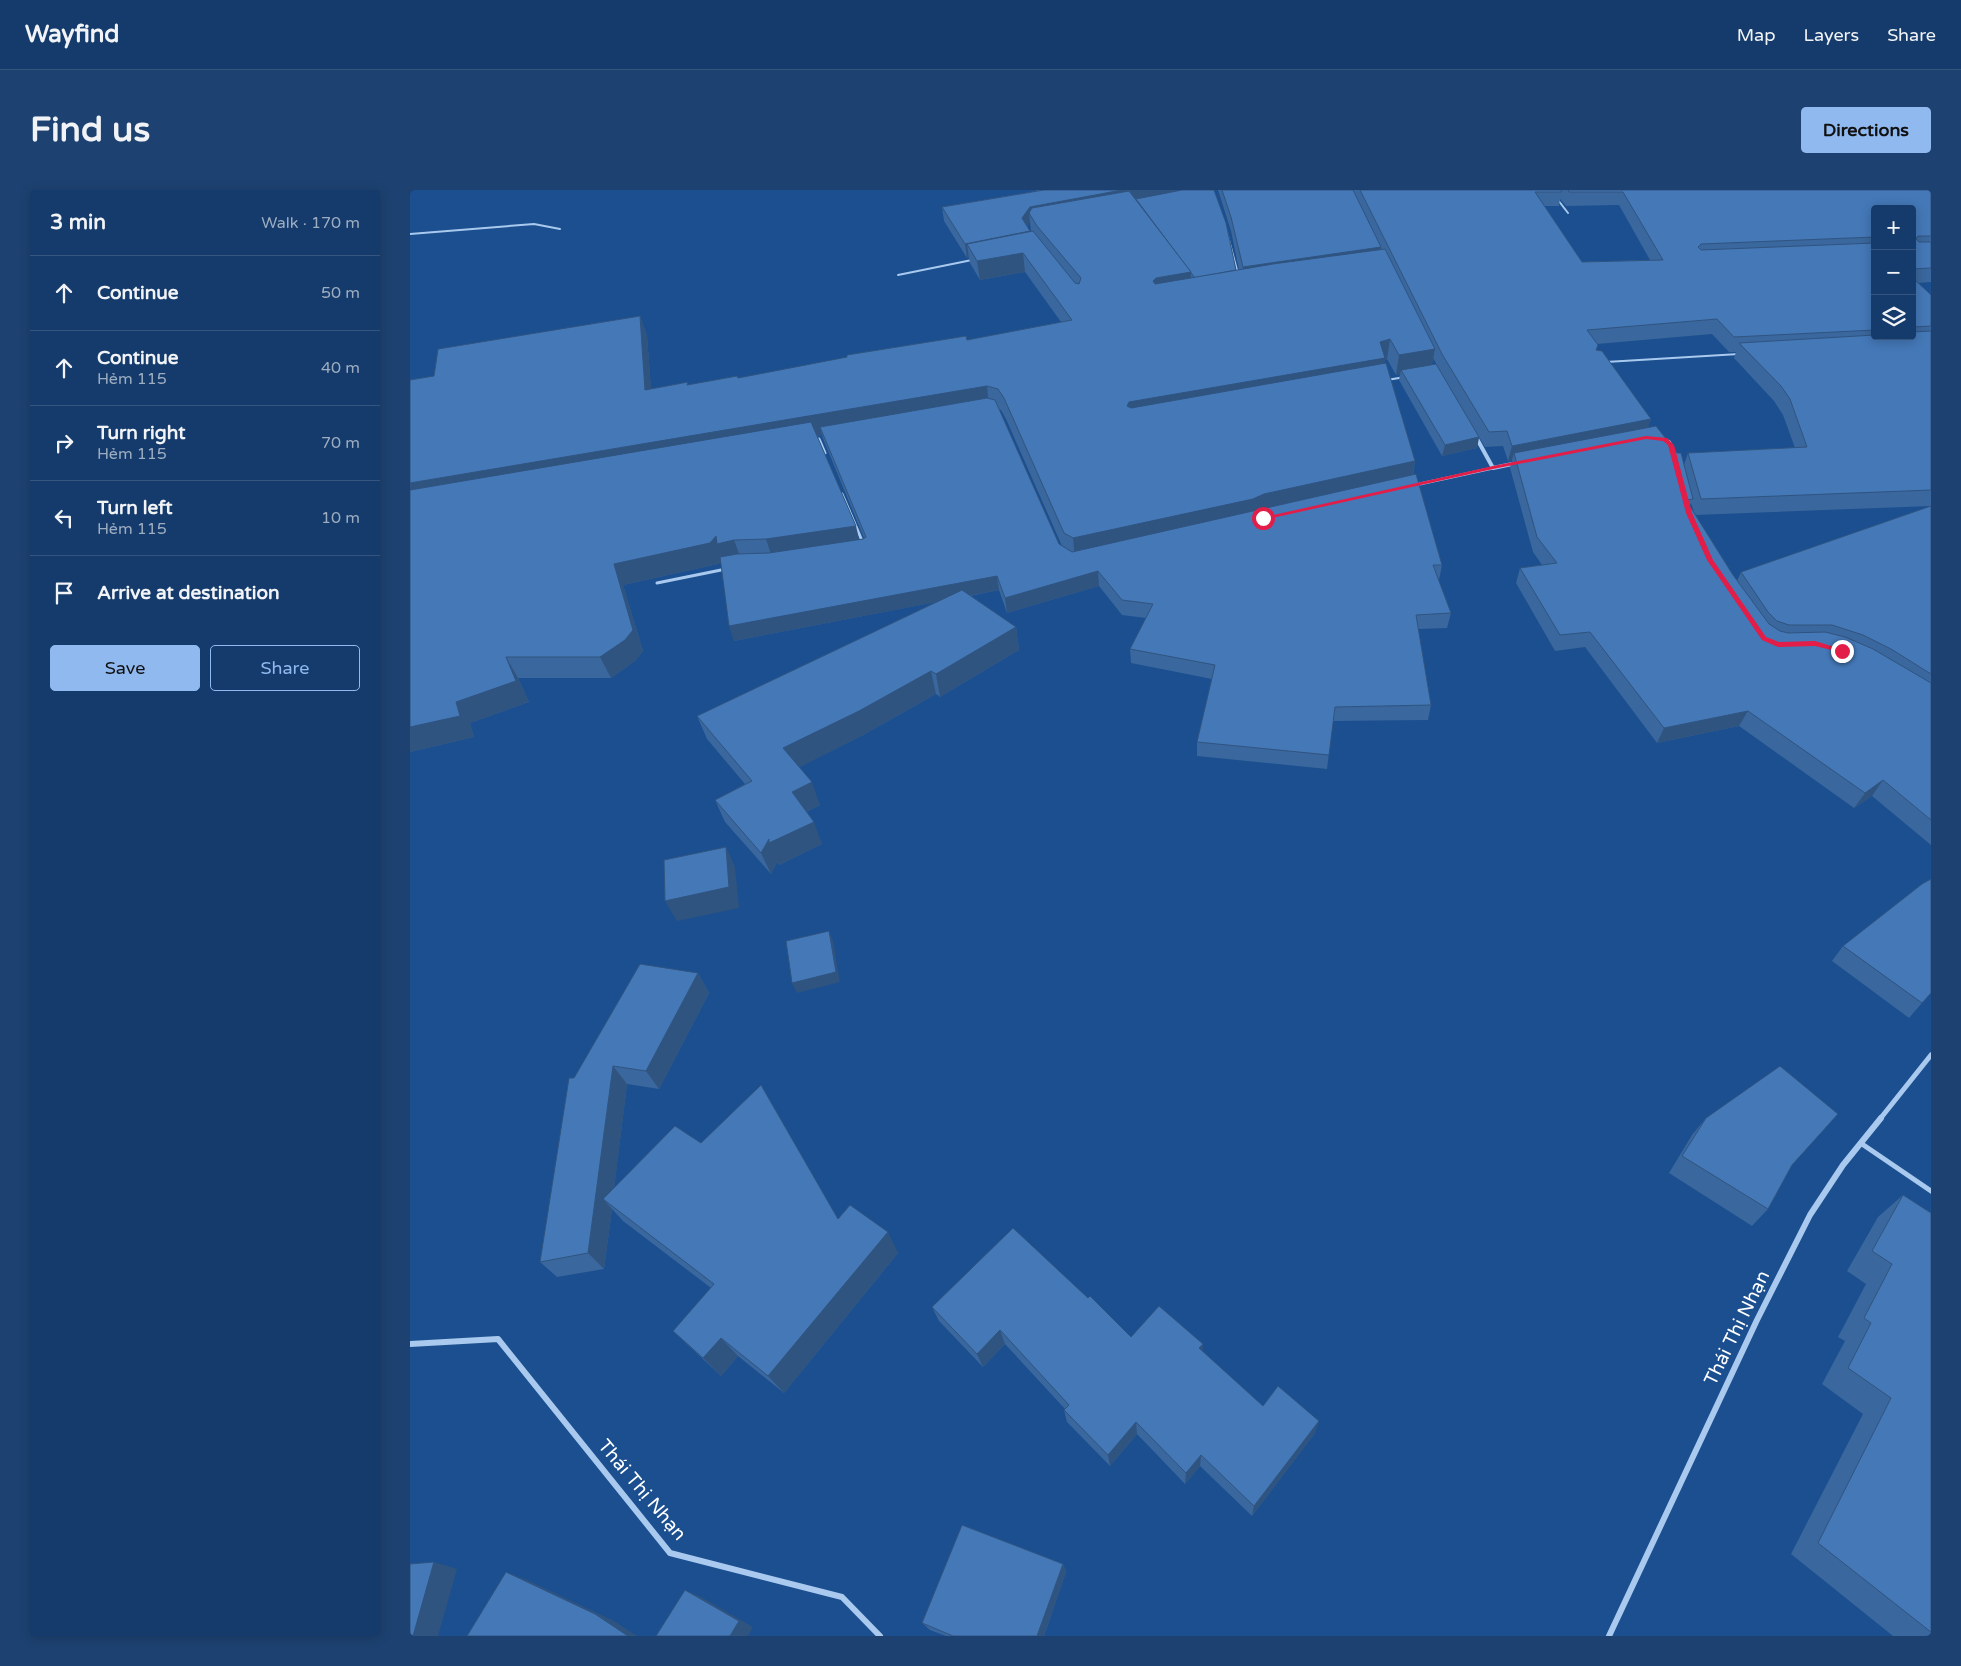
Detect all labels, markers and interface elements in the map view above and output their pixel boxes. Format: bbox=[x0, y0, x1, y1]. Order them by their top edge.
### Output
text: Wayfind bbox=[25, 20, 120, 49]
text: Map bbox=[1737, 24, 1776, 46]
text: Layers bbox=[1804, 24, 1859, 46]
text: Share bbox=[1887, 24, 1936, 46]
button: Directions bbox=[1801, 107, 1931, 153]
text: Find us bbox=[30, 109, 150, 151]
map controls bbox=[1871, 205, 1916, 340]
button: + bbox=[1871, 205, 1916, 250]
text: 3 min bbox=[50, 210, 106, 235]
text: Walk · 170 m bbox=[261, 213, 360, 233]
button: − bbox=[1871, 250, 1916, 295]
icon: ahead bbox=[50, 279, 78, 307]
text: Continue bbox=[97, 282, 179, 304]
text: 50 m bbox=[321, 283, 360, 303]
button: layers bbox=[1871, 295, 1916, 340]
text: Continue bbox=[97, 347, 179, 369]
icon: ahead bbox=[50, 354, 78, 382]
text: 40 m bbox=[321, 358, 360, 378]
text: Hẻm 115 bbox=[97, 369, 167, 389]
text: Turn right bbox=[97, 422, 185, 444]
icon: right bbox=[50, 429, 78, 457]
text: 70 m bbox=[321, 433, 360, 453]
text: Hẻm 115 bbox=[97, 444, 167, 464]
text: Turn left bbox=[97, 497, 173, 519]
icon: left bbox=[50, 504, 78, 532]
route start bbox=[1252, 507, 1275, 530]
text: 10 m bbox=[321, 508, 360, 528]
text: Hẻm 115 bbox=[97, 519, 167, 539]
icon: arrive bbox=[50, 579, 78, 607]
text: Arrive at destination bbox=[97, 582, 280, 604]
route end bbox=[1831, 640, 1854, 663]
button: Save bbox=[50, 645, 200, 691]
button: Share bbox=[210, 645, 360, 691]
street label: Thái Thị Nhạn bbox=[1700, 1267, 1774, 1389]
street label: Thái Thị Nhạn bbox=[593, 1435, 691, 1545]

